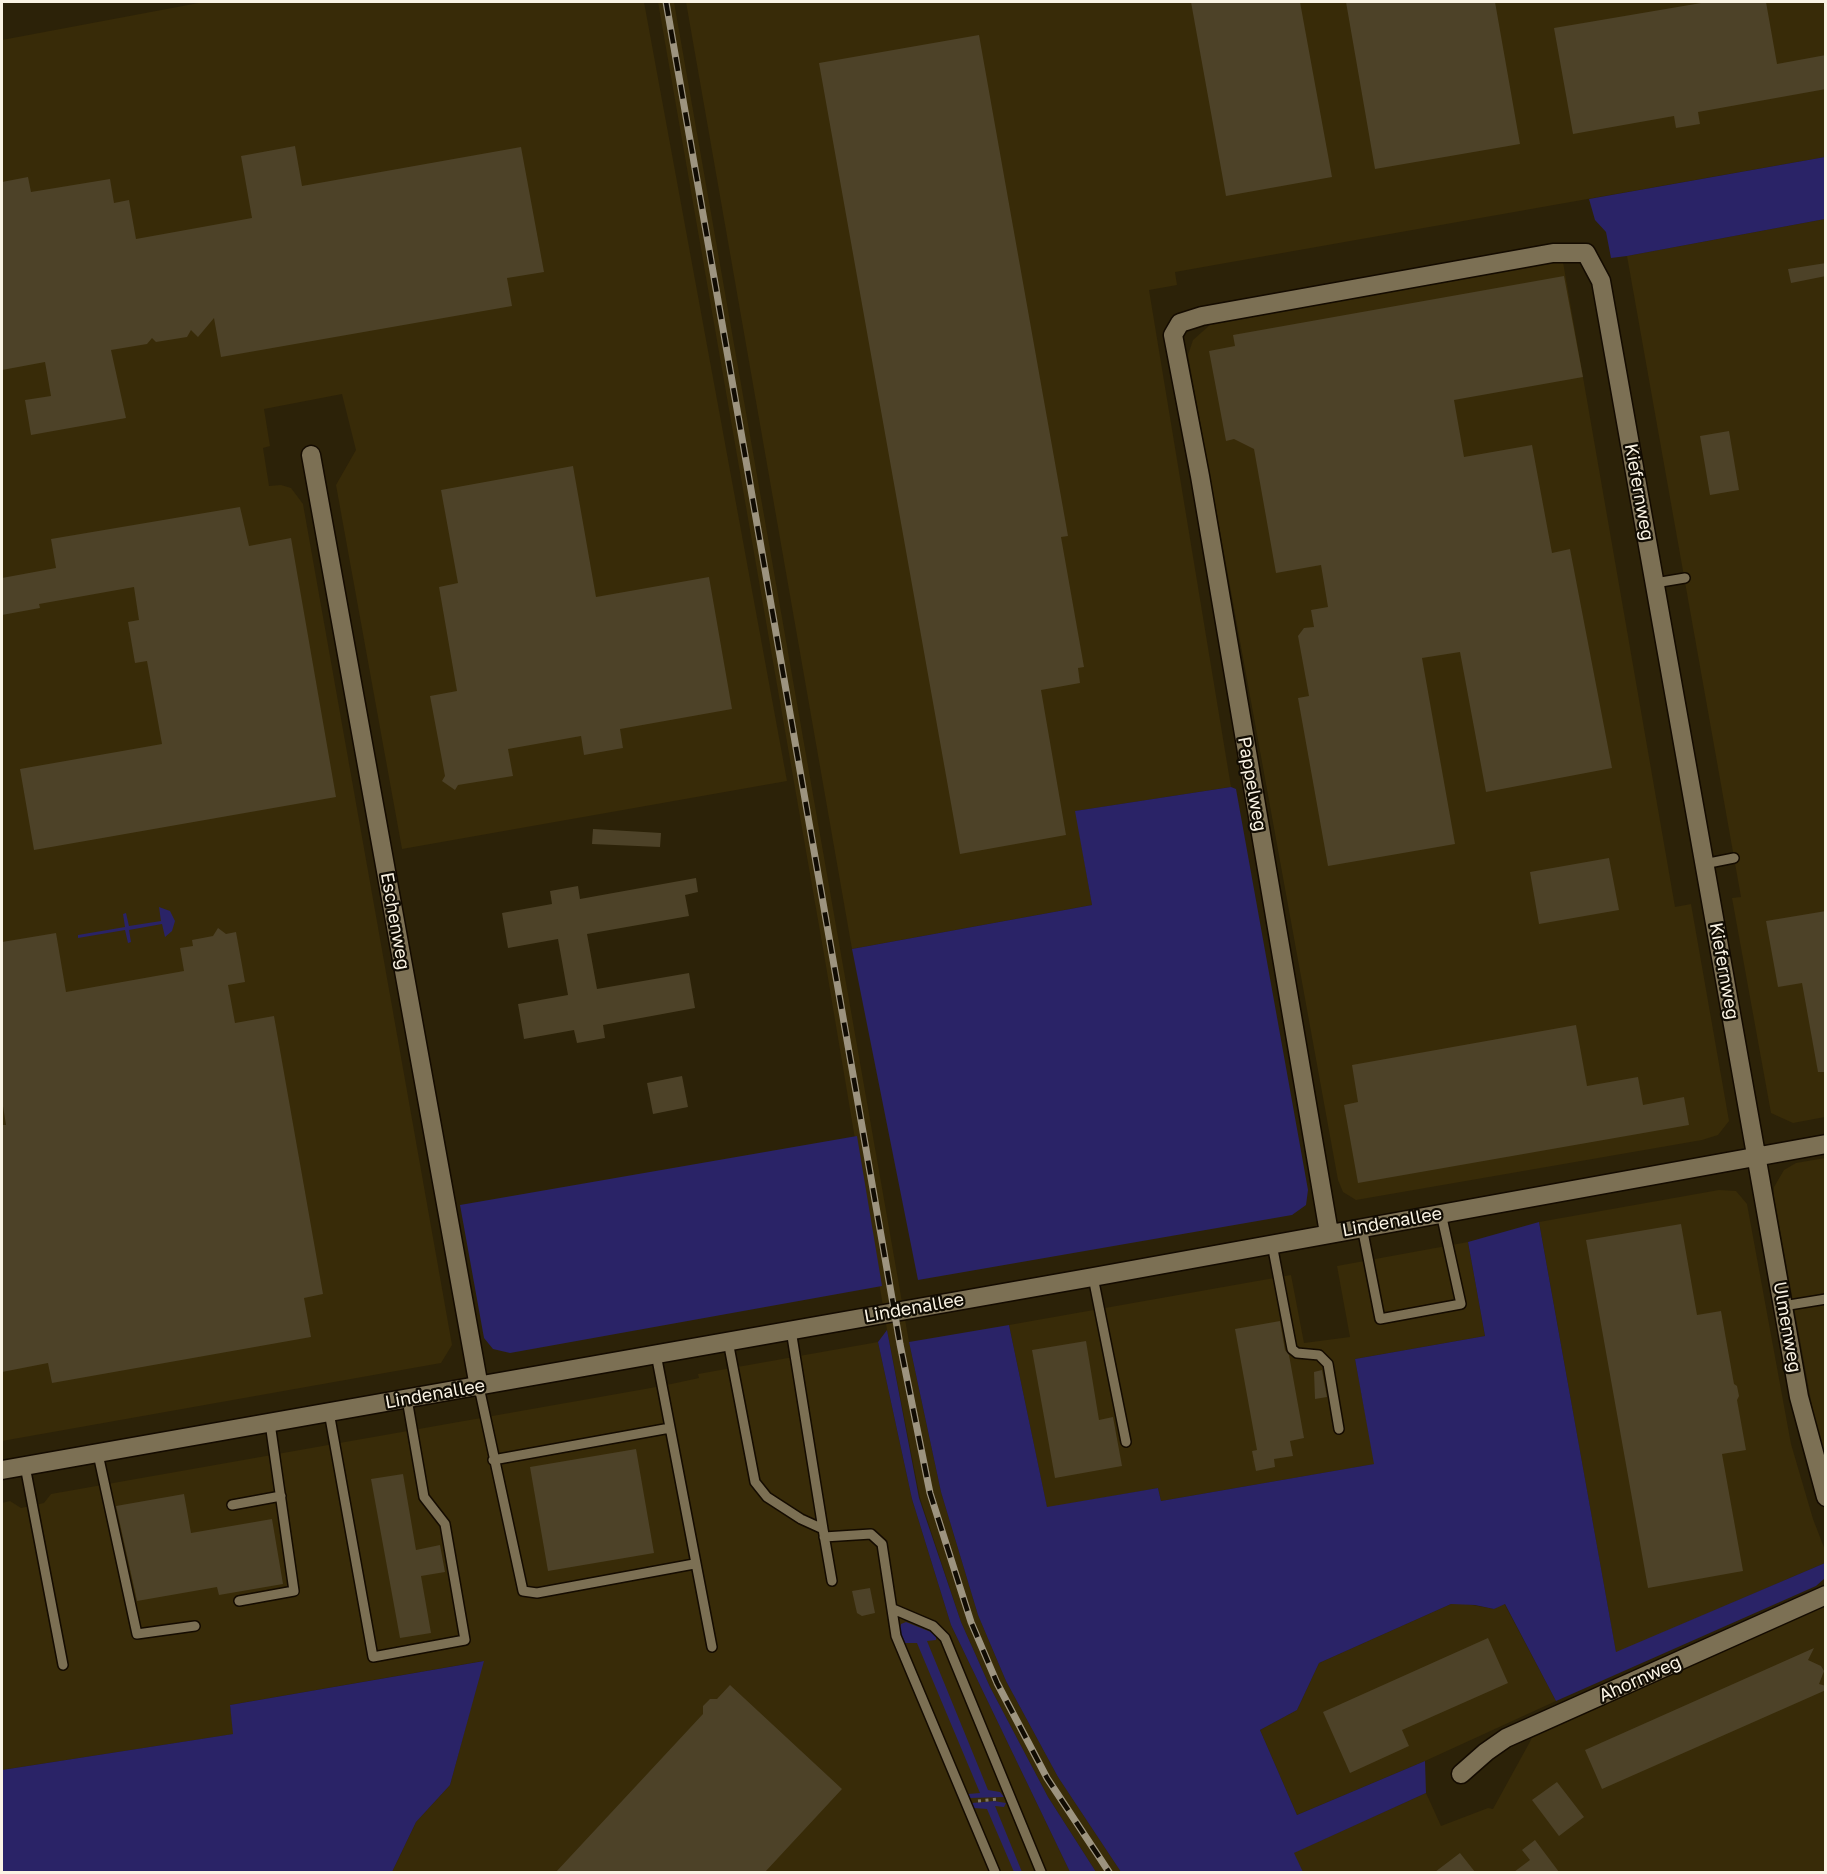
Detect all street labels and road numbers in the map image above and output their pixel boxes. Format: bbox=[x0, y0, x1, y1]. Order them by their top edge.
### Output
street label: Kiefernweg bbox=[1620, 442, 1658, 542]
street label: Pappelweg bbox=[1233, 735, 1271, 833]
street label: Eschenweg bbox=[376, 871, 414, 971]
street label: Kiefernweg bbox=[1705, 921, 1743, 1021]
street label: Lindenallee bbox=[1340, 1203, 1444, 1241]
street label: Ulmenweg bbox=[1768, 1280, 1806, 1374]
street label: Lindenallee bbox=[862, 1289, 966, 1327]
street label: Lindenallee bbox=[383, 1375, 487, 1413]
street label: Ahornweg bbox=[1596, 1651, 1684, 1707]

